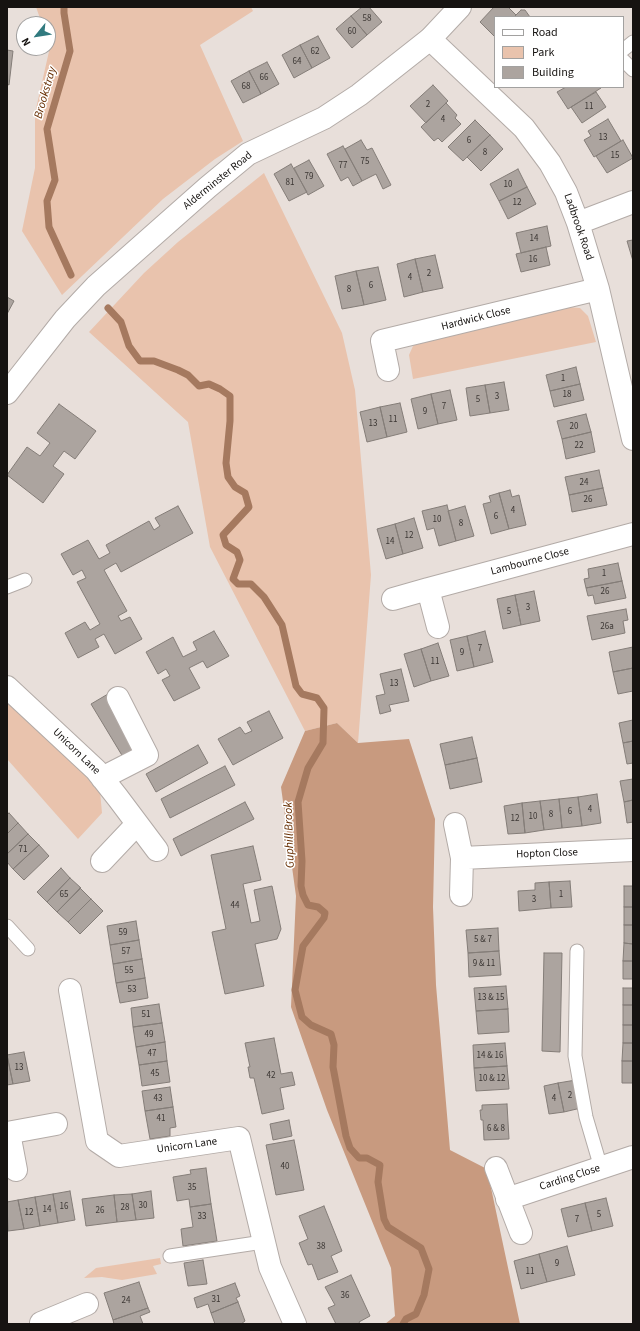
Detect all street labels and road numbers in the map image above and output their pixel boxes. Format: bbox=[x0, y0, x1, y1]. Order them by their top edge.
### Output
street label: Alderminster Road bbox=[181, 149, 255, 213]
street label: Ladbrook Road bbox=[560, 192, 596, 262]
street label: Hardwick Close bbox=[440, 304, 512, 334]
street label: Lambourne Close bbox=[489, 545, 571, 579]
street label: Unicorn Lane bbox=[49, 726, 103, 778]
street label: Hopton Close bbox=[516, 846, 578, 862]
street label: Unicorn Lane bbox=[156, 1135, 218, 1157]
street label: Carding Close bbox=[538, 1162, 602, 1194]

